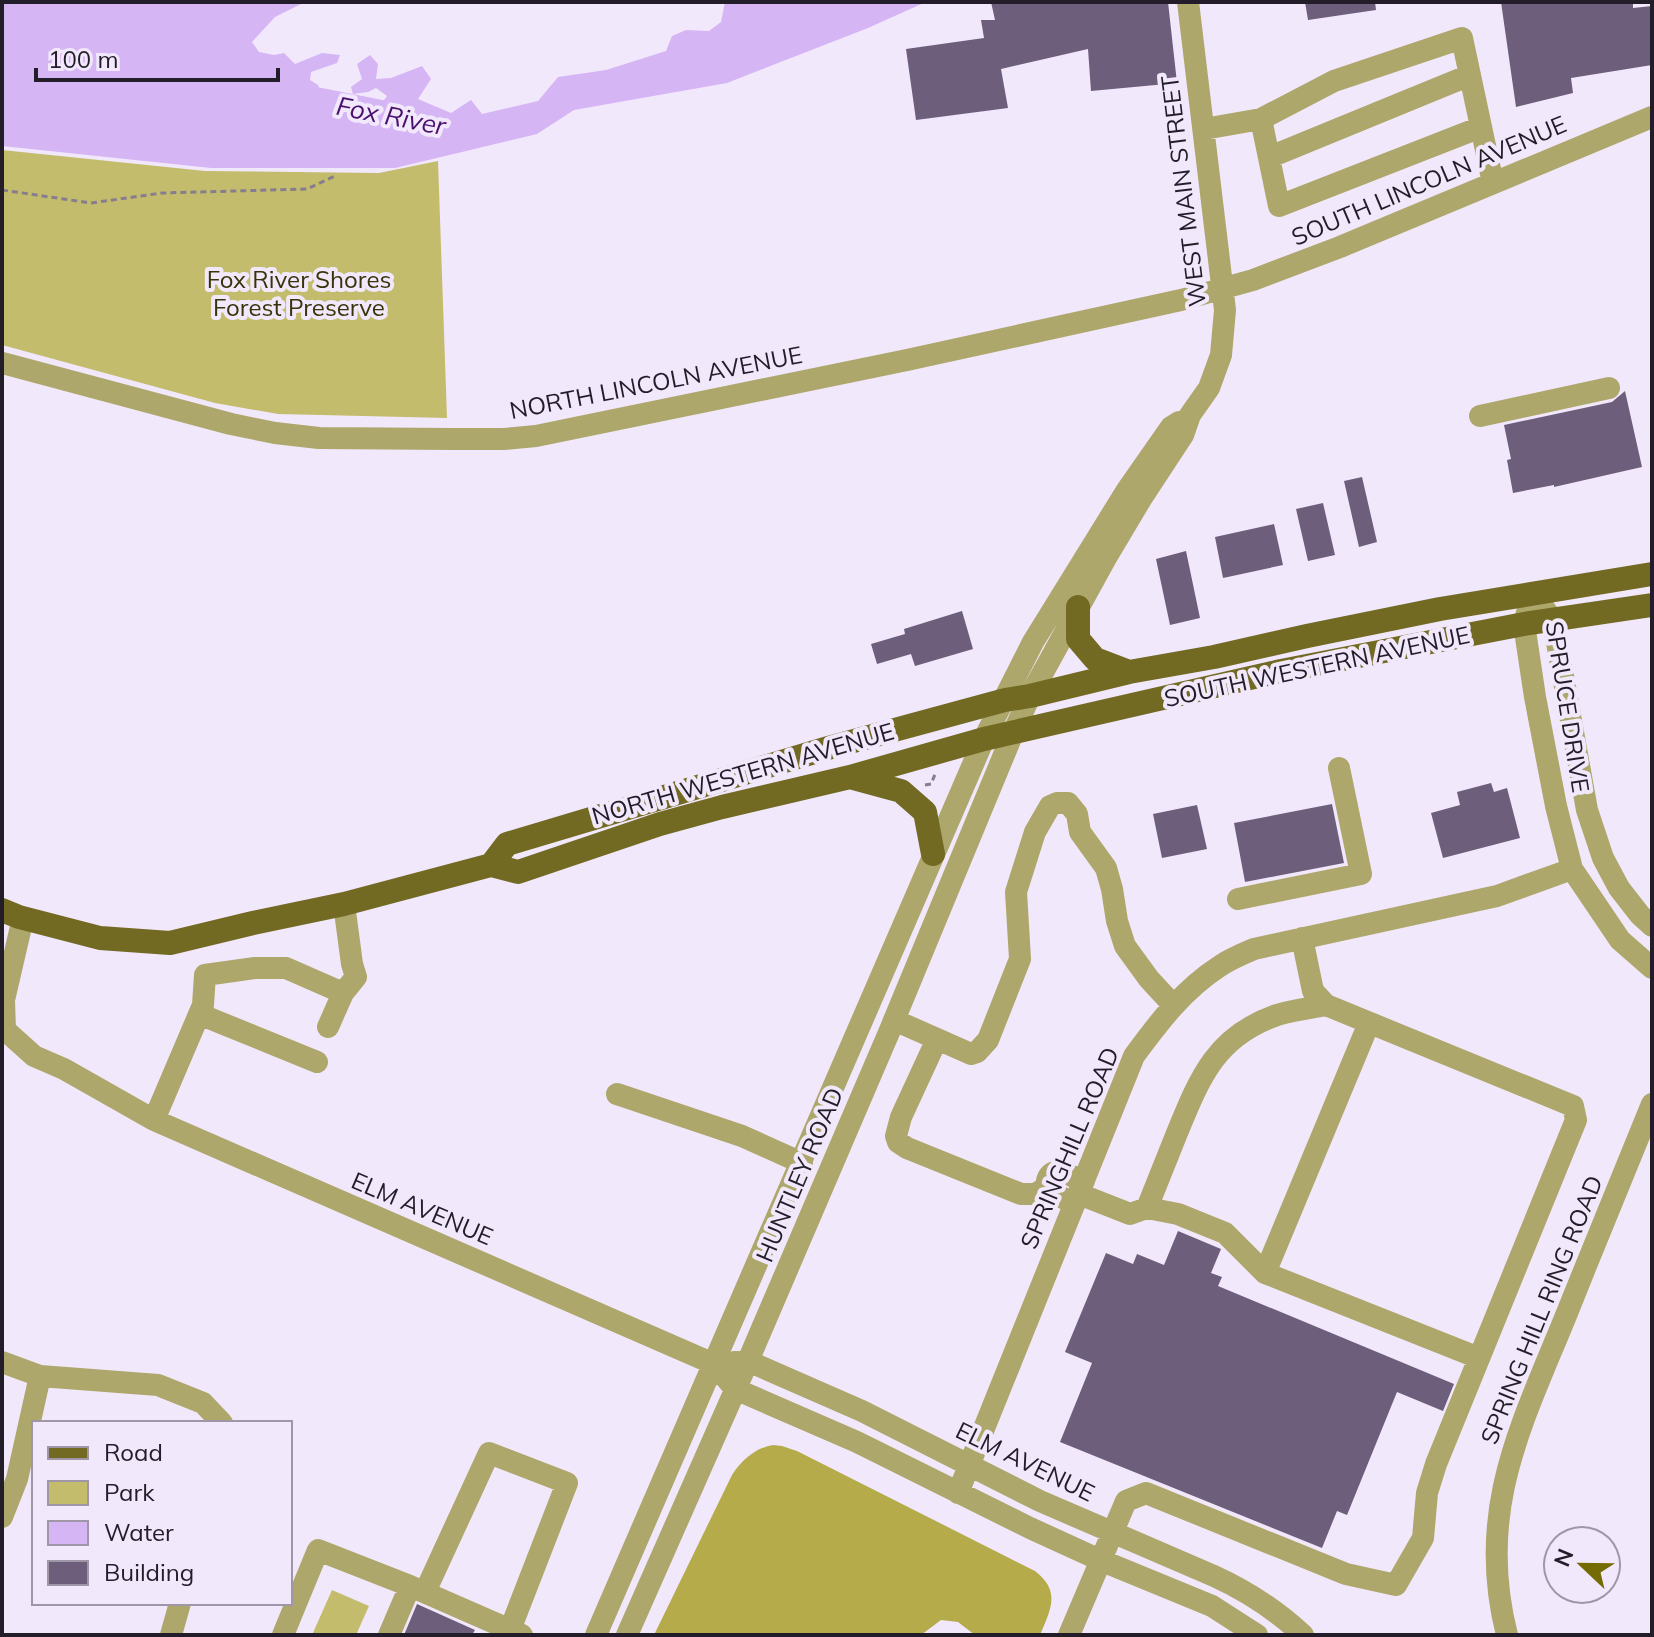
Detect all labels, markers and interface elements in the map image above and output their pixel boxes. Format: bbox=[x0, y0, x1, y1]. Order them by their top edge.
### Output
scale bar bbox=[36, 32, 278, 82]
text: 100 m bbox=[48, 44, 119, 74]
street label: WEST MAIN STREET bbox=[1154, 73, 1212, 308]
water label: Fox River bbox=[334, 89, 450, 143]
street label: SOUTH LINCOLN AVENUE bbox=[1287, 108, 1571, 252]
park label: Fox River Shores Forest Preserve bbox=[207, 264, 391, 322]
street label: NORTH LINCOLN AVENUE bbox=[507, 339, 805, 425]
street label: SOUTH WESTERN AVENUE bbox=[1161, 619, 1472, 713]
street label: SPRUCE DRIVE bbox=[1540, 619, 1596, 795]
street label: NORTH WESTERN AVENUE bbox=[588, 715, 897, 831]
street label: SPRINGHILL ROAD bbox=[1013, 1042, 1125, 1253]
street label: HUNTLEY ROAD bbox=[749, 1083, 849, 1266]
street label: ELM AVENUE bbox=[347, 1165, 498, 1251]
street label: SPRING HILL RING ROAD bbox=[1473, 1171, 1609, 1448]
street label: ELM AVENUE bbox=[951, 1415, 1100, 1508]
legend bbox=[32, 1421, 292, 1605]
text: Road bbox=[104, 1437, 163, 1467]
text: Park bbox=[104, 1477, 155, 1507]
text: Water bbox=[104, 1517, 174, 1547]
north arrow bbox=[1542, 1525, 1622, 1605]
text: N bbox=[1547, 1545, 1580, 1570]
text: Building bbox=[104, 1557, 194, 1587]

